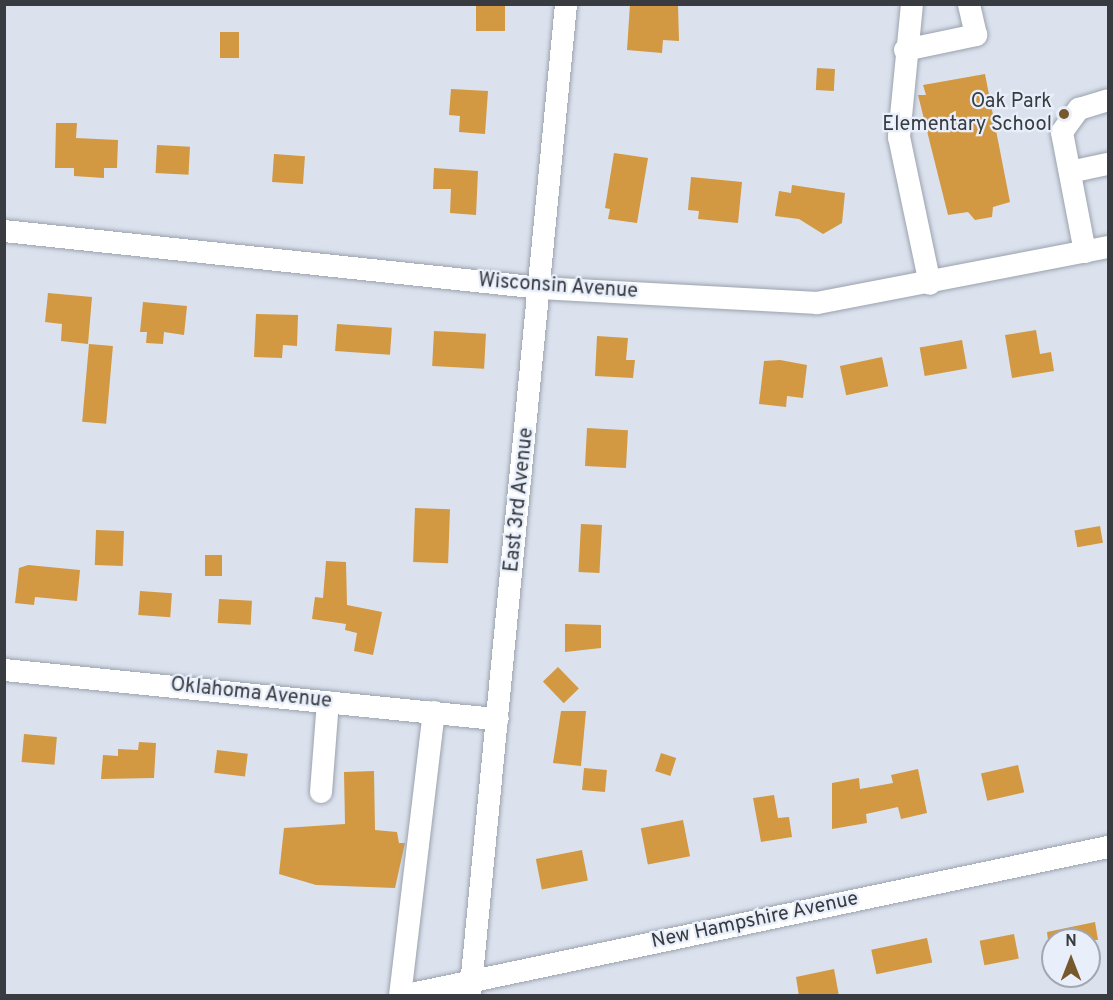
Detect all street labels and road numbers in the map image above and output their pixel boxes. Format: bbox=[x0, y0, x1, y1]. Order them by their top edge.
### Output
street label: Wisconsin Avenue bbox=[477, 269, 639, 305]
street label: East 3rd Avenue bbox=[500, 426, 540, 574]
street label: Oklahoma Avenue bbox=[169, 674, 333, 714]
street label: New Hampshire Avenue bbox=[649, 887, 861, 955]

